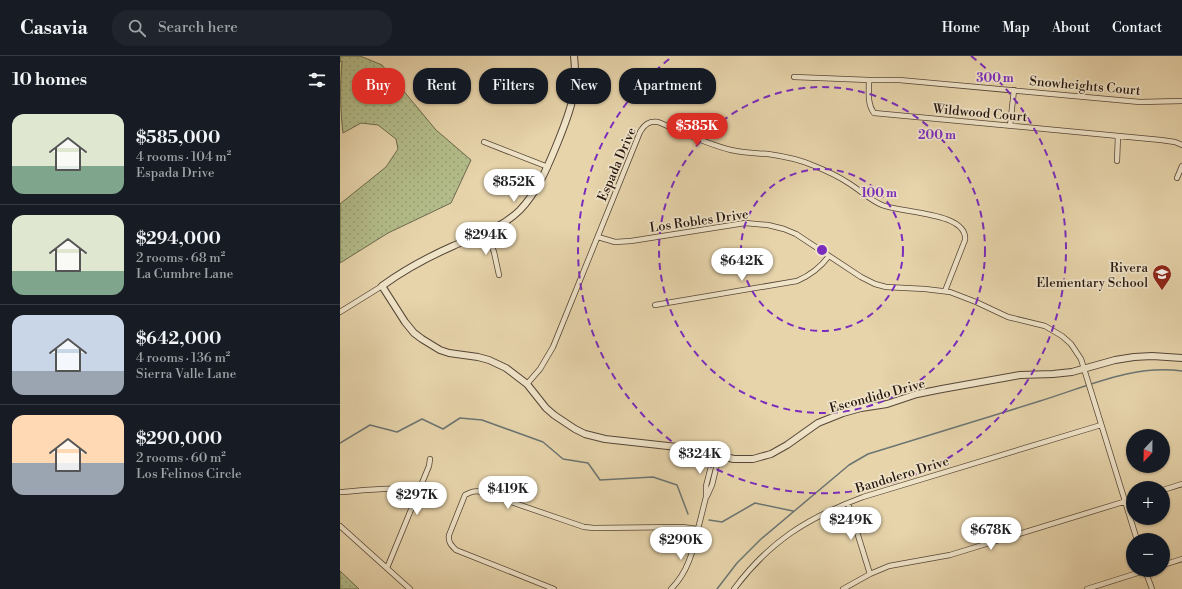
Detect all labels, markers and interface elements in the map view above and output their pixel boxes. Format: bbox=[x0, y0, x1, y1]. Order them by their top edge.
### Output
search box bbox=[112, 10, 392, 46]
text: Casavia bbox=[20, 16, 88, 40]
icon: search bbox=[126, 17, 148, 39]
text: Search here bbox=[158, 18, 238, 37]
text: Home bbox=[942, 19, 980, 37]
text: Map bbox=[1002, 19, 1030, 37]
text: About bbox=[1052, 19, 1090, 37]
text: Contact bbox=[1112, 19, 1162, 37]
chip: Buy bbox=[352, 68, 405, 104]
chip: Rent bbox=[413, 68, 471, 104]
chip: Filters bbox=[479, 68, 548, 104]
chip: New bbox=[556, 68, 611, 104]
chip: Apartment bbox=[619, 68, 716, 104]
text: 10 homes bbox=[12, 69, 87, 91]
icon: filters bbox=[306, 69, 328, 91]
text: 300 m bbox=[976, 71, 1014, 86]
street label: Snowheights Court bbox=[1029, 73, 1142, 99]
street label: Wildwood Court bbox=[931, 101, 1028, 125]
pin: $585K bbox=[669, 113, 725, 147]
text: $585K bbox=[676, 118, 718, 134]
street label: Espada Drive bbox=[594, 125, 640, 204]
text: $585,000 bbox=[136, 127, 220, 149]
text: 200 m bbox=[918, 128, 956, 143]
icon: home bbox=[44, 130, 92, 178]
text: 4 rooms · 104 m² bbox=[136, 149, 231, 165]
text: Espada Drive bbox=[136, 165, 215, 181]
pin: $852K bbox=[486, 169, 542, 203]
text: $852K bbox=[493, 174, 535, 190]
text: 100 m bbox=[861, 186, 897, 201]
street label: Los Robles Drive bbox=[649, 206, 750, 236]
pin: $294K bbox=[458, 222, 514, 256]
text: $294K bbox=[464, 227, 508, 243]
text: $294,000 bbox=[136, 228, 221, 250]
icon: home bbox=[44, 231, 92, 279]
centre of rings bbox=[815, 243, 829, 257]
pin: $642K bbox=[714, 248, 770, 282]
text: 2 rooms · 68 m² bbox=[136, 250, 225, 266]
text: $642K bbox=[720, 253, 764, 269]
place label: Rivera Elementary School bbox=[1036, 260, 1148, 291]
school or university icon: Rivera Elementary School bbox=[1151, 263, 1173, 291]
text: La Cumbre Lane bbox=[136, 266, 233, 282]
text: $642,000 bbox=[136, 328, 221, 350]
icon: home bbox=[44, 331, 92, 379]
text: 4 rooms · 136 m² bbox=[136, 350, 230, 366]
text: Sierra Valle Lane bbox=[136, 366, 236, 382]
street label: Escondido Drive bbox=[828, 375, 927, 416]
text: $290,000 bbox=[136, 428, 222, 450]
north arrow bbox=[1126, 429, 1170, 473]
map controls bbox=[1126, 429, 1170, 577]
icon: home bbox=[44, 431, 92, 479]
pin: $324K bbox=[672, 441, 728, 475]
text: $324K bbox=[678, 446, 722, 462]
text: 2 rooms · 60 m² bbox=[136, 450, 226, 466]
street label: Bandolero Drive bbox=[853, 453, 951, 497]
text: Los Felinos Circle bbox=[136, 466, 242, 482]
pin: $419K bbox=[480, 476, 536, 510]
text: $419K bbox=[487, 481, 529, 497]
button: + bbox=[1126, 481, 1170, 525]
pin: $297K bbox=[389, 482, 445, 516]
text: $297K bbox=[396, 487, 438, 503]
pin: $249K bbox=[823, 507, 879, 541]
text: $249K bbox=[829, 512, 873, 528]
pin: $678K bbox=[963, 517, 1019, 551]
text: $678K bbox=[970, 522, 1012, 538]
pin: $290K bbox=[653, 527, 709, 561]
text: $290K bbox=[659, 532, 703, 548]
button: − bbox=[1126, 533, 1170, 577]

